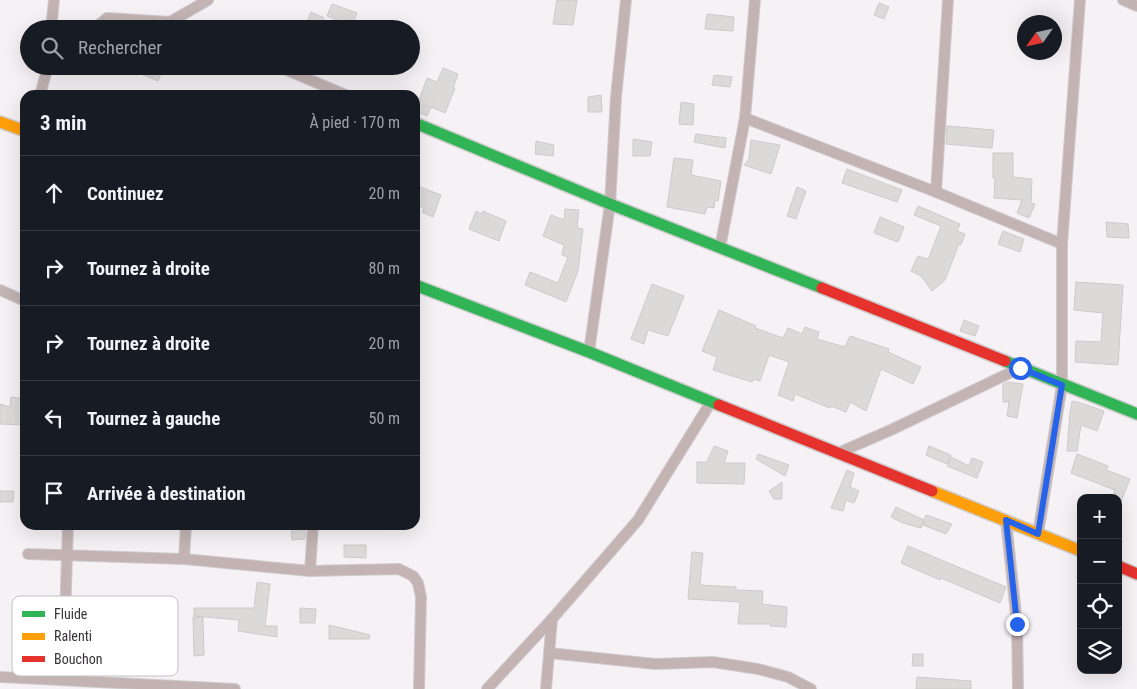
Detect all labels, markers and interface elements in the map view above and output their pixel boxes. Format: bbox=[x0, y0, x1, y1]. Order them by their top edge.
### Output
north arrow bbox=[1017, 15, 1062, 60]
search box bbox=[20, 20, 420, 75]
icon: search bbox=[38, 34, 66, 62]
text: Rechercher bbox=[78, 36, 162, 59]
text: 3 min bbox=[40, 111, 87, 135]
text: À pied · 170 m bbox=[309, 113, 400, 132]
icon: ahead bbox=[40, 179, 68, 207]
text: Continuez bbox=[87, 182, 164, 205]
text: 20 m bbox=[368, 184, 400, 203]
icon: right bbox=[40, 254, 68, 282]
text: Tournez à droite bbox=[87, 257, 210, 280]
text: 80 m bbox=[368, 259, 400, 278]
icon: right bbox=[40, 329, 68, 357]
text: Tournez à droite bbox=[87, 332, 210, 355]
text: 20 m bbox=[368, 334, 400, 353]
route start bbox=[1009, 357, 1032, 380]
icon: left bbox=[40, 404, 68, 432]
text: Tournez à gauche bbox=[87, 407, 220, 430]
text: 50 m bbox=[368, 409, 400, 428]
icon: arrive bbox=[40, 479, 68, 507]
text: Arrivée à destination bbox=[87, 482, 246, 505]
map controls bbox=[1077, 494, 1122, 674]
button: + bbox=[1077, 494, 1122, 539]
button: − bbox=[1077, 539, 1122, 584]
button: locate bbox=[1077, 584, 1122, 629]
legend bbox=[12, 596, 178, 676]
text: Fluide bbox=[54, 606, 88, 622]
route end bbox=[1006, 613, 1029, 636]
text: Ralenti bbox=[54, 628, 92, 644]
button: layers bbox=[1077, 629, 1122, 674]
text: Bouchon bbox=[54, 651, 102, 667]

